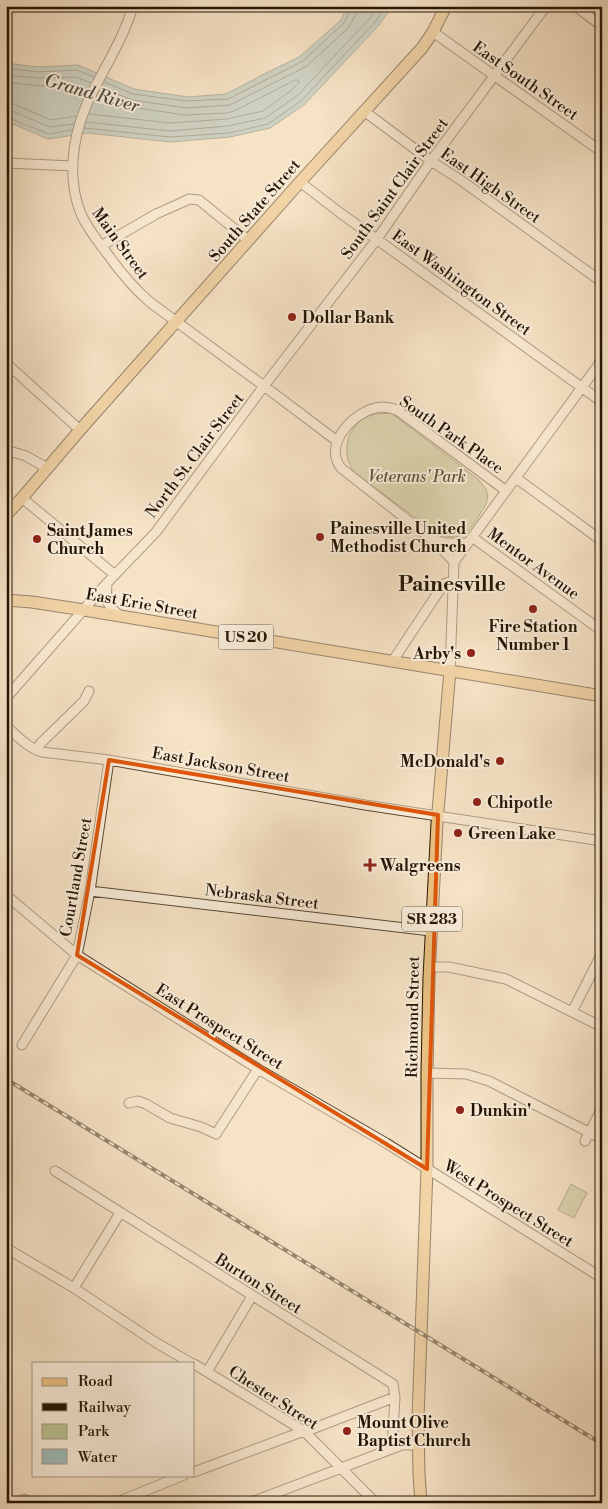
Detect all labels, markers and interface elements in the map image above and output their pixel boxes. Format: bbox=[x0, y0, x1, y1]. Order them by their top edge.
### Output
street label: East South Street bbox=[469, 37, 583, 125]
water label: Grand River bbox=[42, 69, 142, 118]
street label: South Saint Clair Street bbox=[337, 114, 453, 263]
street label: East High Street bbox=[436, 144, 545, 228]
street label: South State Street bbox=[205, 155, 305, 266]
street label: Main Street bbox=[87, 204, 153, 284]
street label: East Washington Street bbox=[388, 226, 535, 340]
place label: Dollar Bank bbox=[302, 308, 396, 328]
marker: Dollar Bank bbox=[286, 311, 298, 323]
street label: North St. Clair Street bbox=[141, 389, 249, 522]
street label: South Park Place bbox=[396, 391, 507, 478]
park label: Veterans' Park bbox=[368, 467, 466, 487]
place label: Painesville United Methodist Church bbox=[330, 519, 467, 557]
place label: Saint James Church bbox=[47, 521, 133, 559]
street label: Mentor Avenue bbox=[483, 524, 583, 604]
marker: Painesville United Methodist Church bbox=[314, 531, 326, 543]
marker: Saint James Church bbox=[31, 533, 43, 545]
district label: Painesville bbox=[398, 572, 506, 598]
street label: East Erie Street bbox=[84, 584, 200, 624]
marker: Fire Station Number 1 bbox=[527, 603, 539, 615]
place label: Fire Station Number 1 bbox=[488, 617, 578, 655]
road number: US 20 bbox=[218, 624, 274, 650]
place label: Arby's bbox=[412, 644, 461, 664]
marker: Arby's bbox=[465, 647, 477, 659]
street label: East Jackson Street bbox=[150, 743, 292, 787]
place label: McDonald's bbox=[400, 752, 490, 772]
marker: McDonald's bbox=[494, 755, 506, 767]
place label: Chipotle bbox=[487, 793, 553, 813]
marker: Chipotle bbox=[471, 796, 483, 808]
street label: Courtland Street bbox=[56, 816, 96, 938]
place label: Green Lake bbox=[468, 824, 556, 844]
marker: Green Lake bbox=[452, 827, 464, 839]
place label: Walgreens bbox=[379, 856, 461, 876]
marker: Walgreens bbox=[364, 859, 376, 871]
street label: Nebraska Street bbox=[204, 880, 320, 914]
road number: SR 283 bbox=[402, 906, 462, 932]
street label: Richmond Street bbox=[402, 955, 424, 1078]
street label: East Prospect Street bbox=[152, 979, 287, 1074]
place label: Dunkin' bbox=[470, 1101, 531, 1121]
marker: Dunkin' bbox=[454, 1104, 466, 1116]
street label: West Prospect Street bbox=[439, 1155, 577, 1252]
street label: Burton Street bbox=[211, 1249, 306, 1319]
street label: Chester Street bbox=[225, 1361, 322, 1434]
legend bbox=[32, 1362, 195, 1476]
text: Road bbox=[78, 1372, 113, 1391]
text: Railway bbox=[78, 1398, 132, 1417]
place label: Mount Olive Baptist Church bbox=[357, 1413, 471, 1451]
text: Park bbox=[78, 1422, 110, 1441]
marker: Mount Olive Baptist Church bbox=[341, 1425, 353, 1437]
text: Water bbox=[77, 1448, 118, 1467]

